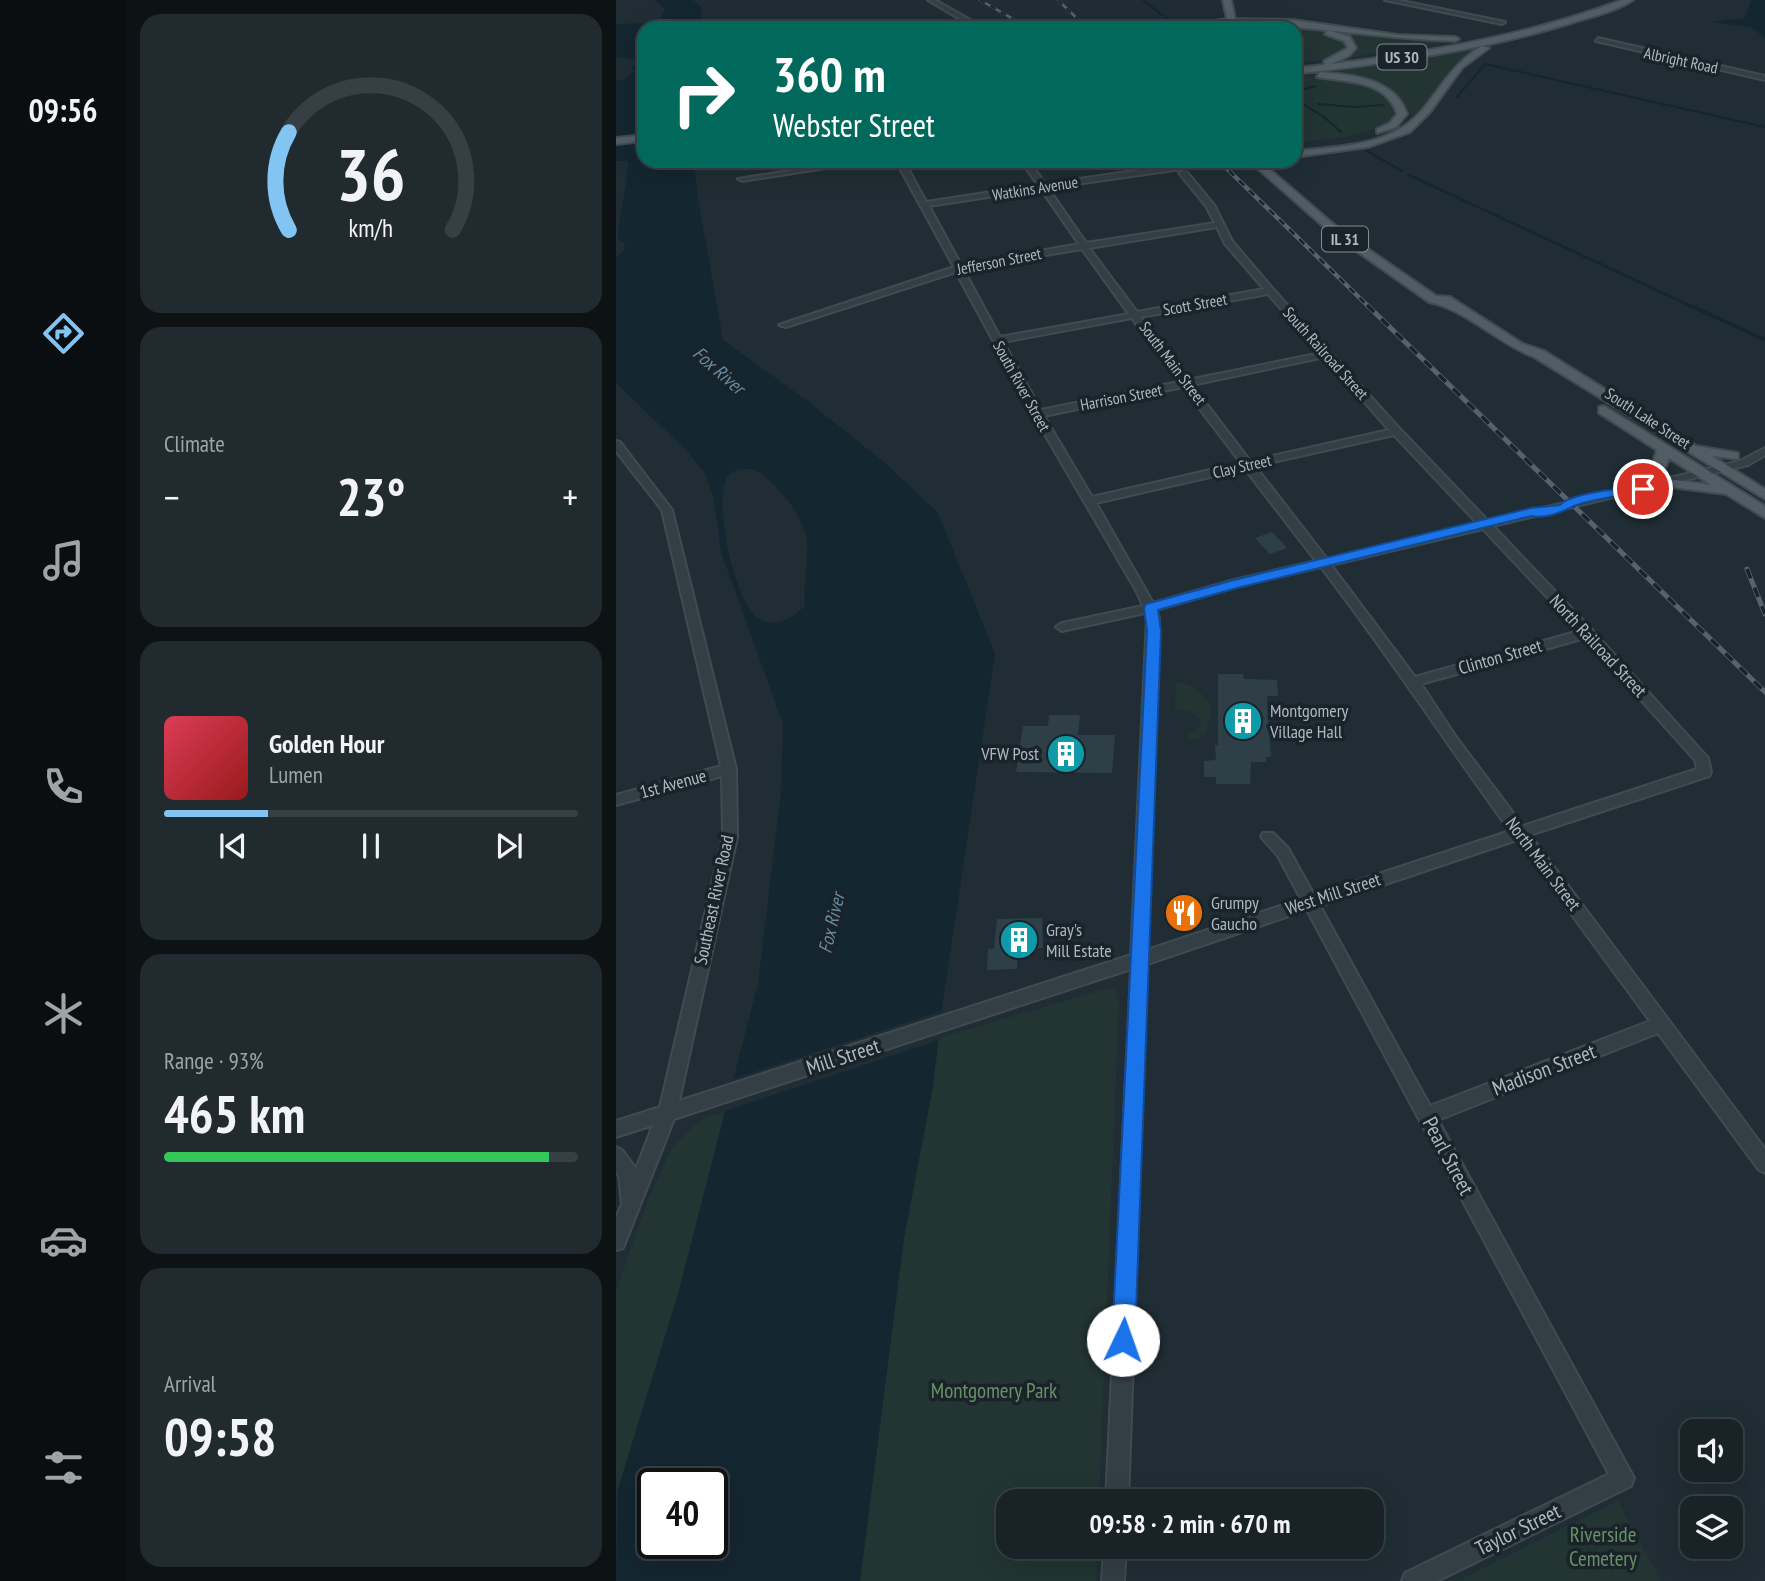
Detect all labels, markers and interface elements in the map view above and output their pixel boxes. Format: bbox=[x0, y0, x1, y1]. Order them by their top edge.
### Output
text: 360 m bbox=[773, 42, 886, 106]
street label: Albright Road bbox=[1642, 42, 1720, 78]
road number: US 30 bbox=[1378, 44, 1426, 69]
icon: right bbox=[658, 49, 749, 140]
text: 09:56 bbox=[28, 89, 98, 131]
text: Webster Street bbox=[773, 104, 935, 146]
text: 36 bbox=[336, 126, 406, 220]
street label: Watkins Avenue bbox=[991, 171, 1079, 205]
text: km/h bbox=[349, 212, 393, 244]
road number: IL 31 bbox=[1322, 227, 1368, 252]
street label: Jefferson Street bbox=[954, 243, 1043, 279]
street label: Scott Street bbox=[1162, 288, 1229, 319]
street label: South Railroad Street bbox=[1279, 302, 1373, 404]
icon: directions bbox=[39, 309, 88, 358]
street label: South Main Street bbox=[1135, 317, 1211, 409]
street label: South River Street bbox=[989, 337, 1055, 435]
water label: Fox River bbox=[688, 341, 752, 401]
street label: Harrison Street bbox=[1078, 379, 1164, 415]
street label: South Lake Street bbox=[1602, 383, 1695, 453]
text: Climate bbox=[164, 429, 225, 458]
street label: Clay Street bbox=[1211, 449, 1274, 482]
pin bbox=[1613, 459, 1673, 519]
text: 23° bbox=[337, 463, 405, 530]
icon: arrive bbox=[1624, 470, 1662, 508]
text: − bbox=[164, 472, 180, 521]
text: + bbox=[562, 472, 578, 521]
icon: music bbox=[39, 536, 88, 585]
street label: North Railroad Street bbox=[1545, 589, 1652, 702]
street label: Clinton Street bbox=[1455, 634, 1544, 679]
place label: Montgomery Village Hall bbox=[1269, 699, 1349, 743]
building icon: Montgomery Village Hall bbox=[1222, 700, 1264, 742]
text: Golden Hour bbox=[269, 727, 384, 760]
building icon: VFW Post bbox=[1045, 733, 1087, 775]
place label: VFW Post bbox=[980, 742, 1039, 765]
text: Lumen bbox=[269, 760, 323, 789]
icon: phone bbox=[39, 762, 88, 811]
street label: 1st Avenue bbox=[637, 764, 709, 803]
street label: North Main Street bbox=[1501, 812, 1586, 915]
icon: previous bbox=[214, 827, 252, 865]
icon: pause bbox=[352, 827, 390, 865]
icon: next bbox=[490, 827, 528, 865]
street label: Southeast River Road bbox=[689, 833, 738, 967]
street label: West Mill Street bbox=[1282, 867, 1383, 920]
water label: Fox River bbox=[812, 888, 850, 955]
place label: Grumpy Gaucho bbox=[1211, 891, 1259, 935]
restaurant icon: Grumpy Gaucho bbox=[1163, 892, 1205, 934]
place label: Gray's Mill Estate bbox=[1046, 918, 1112, 962]
building icon: Gray's Mill Estate bbox=[998, 919, 1040, 961]
icon: climate bbox=[39, 989, 88, 1038]
street label: Mill Street bbox=[803, 1032, 883, 1081]
street label: Madison Street bbox=[1488, 1037, 1600, 1102]
text: Range · 93% bbox=[164, 1046, 264, 1075]
text: 465 km bbox=[164, 1080, 305, 1147]
street label: Pearl Street bbox=[1417, 1112, 1480, 1200]
icon: car bbox=[39, 1216, 88, 1265]
position arrow bbox=[1086, 1303, 1160, 1377]
text: Arrival bbox=[164, 1369, 216, 1398]
park label: Montgomery Park bbox=[931, 1377, 1057, 1404]
text: 09:58 bbox=[164, 1403, 276, 1470]
map controls bbox=[1680, 1419, 1743, 1559]
button: sound bbox=[1680, 1419, 1743, 1482]
icon: filters bbox=[39, 1443, 88, 1492]
speed limit sign: 40 bbox=[637, 1468, 728, 1559]
button: layers bbox=[1680, 1496, 1743, 1559]
street label: Taylor Street bbox=[1471, 1497, 1565, 1562]
text: 09:58 · 2 min · 670 m bbox=[1090, 1507, 1290, 1540]
park label: Riverside Cemetery bbox=[1569, 1521, 1637, 1572]

